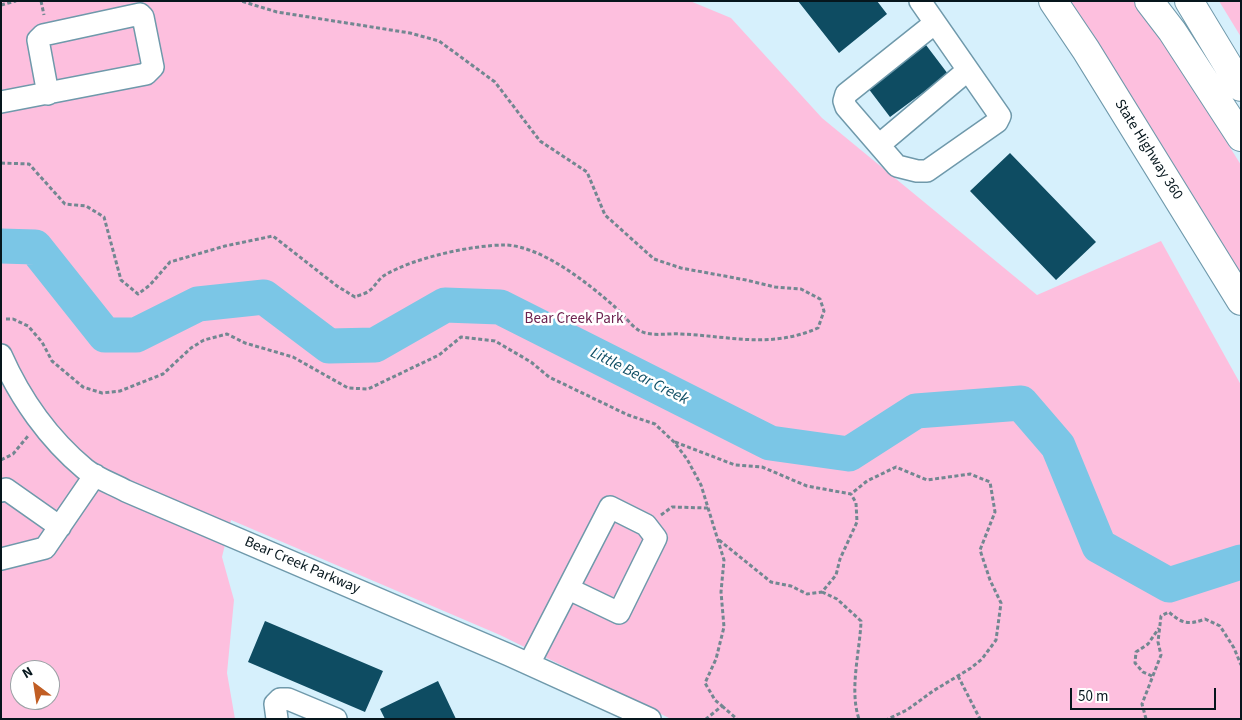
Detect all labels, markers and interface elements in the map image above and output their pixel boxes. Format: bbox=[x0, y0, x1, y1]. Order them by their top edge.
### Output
street label: State Highway 360 bbox=[1110, 97, 1186, 203]
park label: Bear Creek Park bbox=[525, 311, 623, 329]
water label: Little Bear Creek bbox=[587, 344, 691, 410]
street label: Bear Creek Parkway bbox=[241, 533, 363, 599]
north arrow bbox=[10, 660, 60, 710]
text: N bbox=[19, 662, 37, 684]
scale bar bbox=[1072, 678, 1218, 710]
text: 50 m bbox=[1078, 686, 1108, 707]

